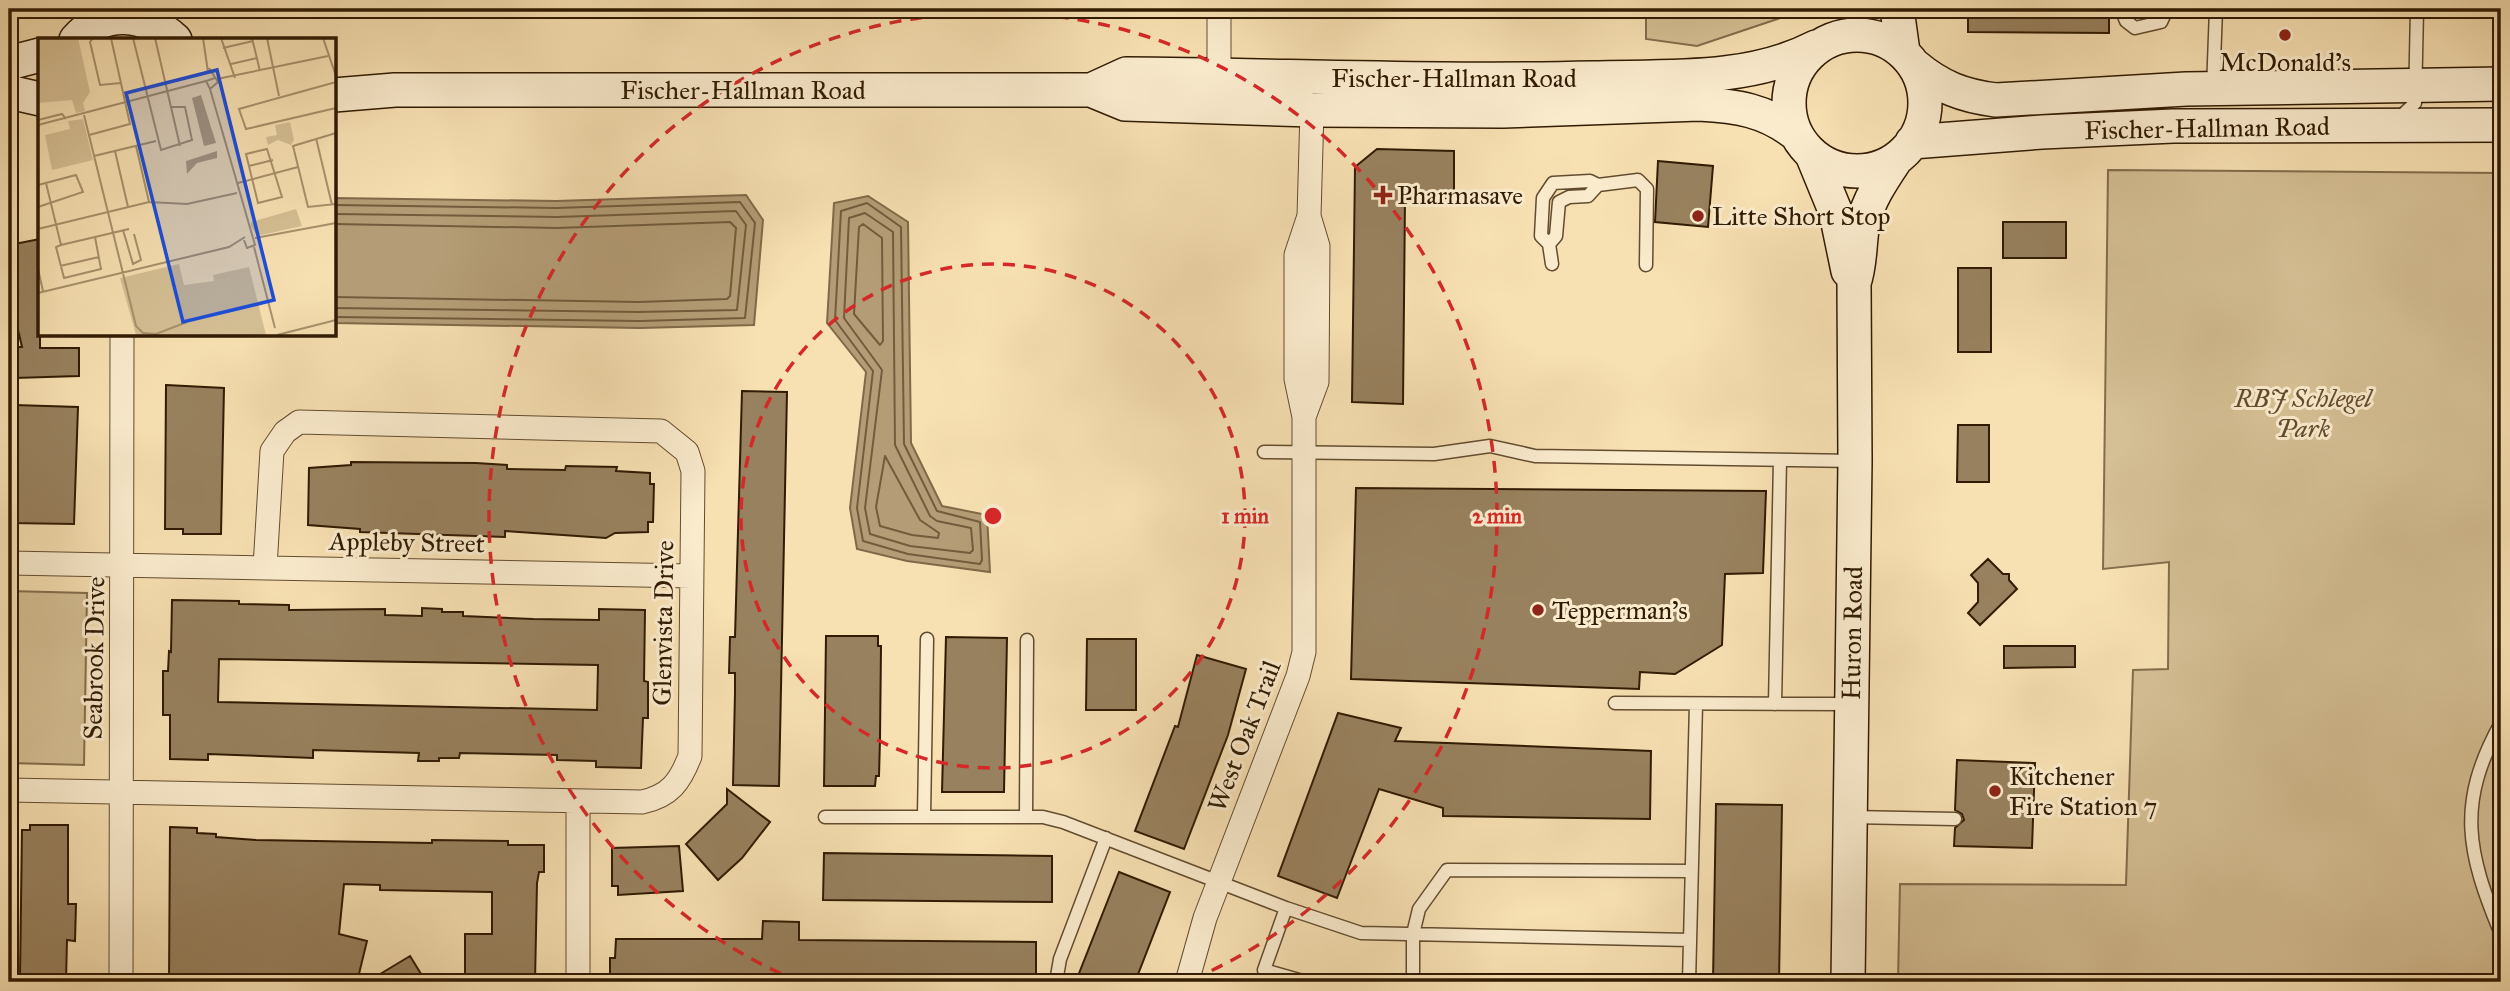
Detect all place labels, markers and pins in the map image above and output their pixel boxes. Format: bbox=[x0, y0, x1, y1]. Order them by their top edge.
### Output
marker: McDonald's bbox=[2277, 27, 2293, 43]
place label: McDonald's bbox=[2219, 46, 2351, 78]
place label: Pharmasave bbox=[1397, 179, 1523, 211]
marker: Pharmasave bbox=[1375, 187, 1391, 203]
place label: Litte Short Stop bbox=[1712, 200, 1891, 232]
marker: Litte Short Stop bbox=[1690, 208, 1706, 224]
centre of rings bbox=[981, 504, 1005, 528]
place label: Tepperman's bbox=[1552, 594, 1688, 626]
marker: Tepperman's bbox=[1530, 602, 1546, 618]
place label: Kitchener Fire Station 7 bbox=[2009, 760, 2157, 822]
marker: Kitchener Fire Station 7 bbox=[1987, 783, 2003, 799]

